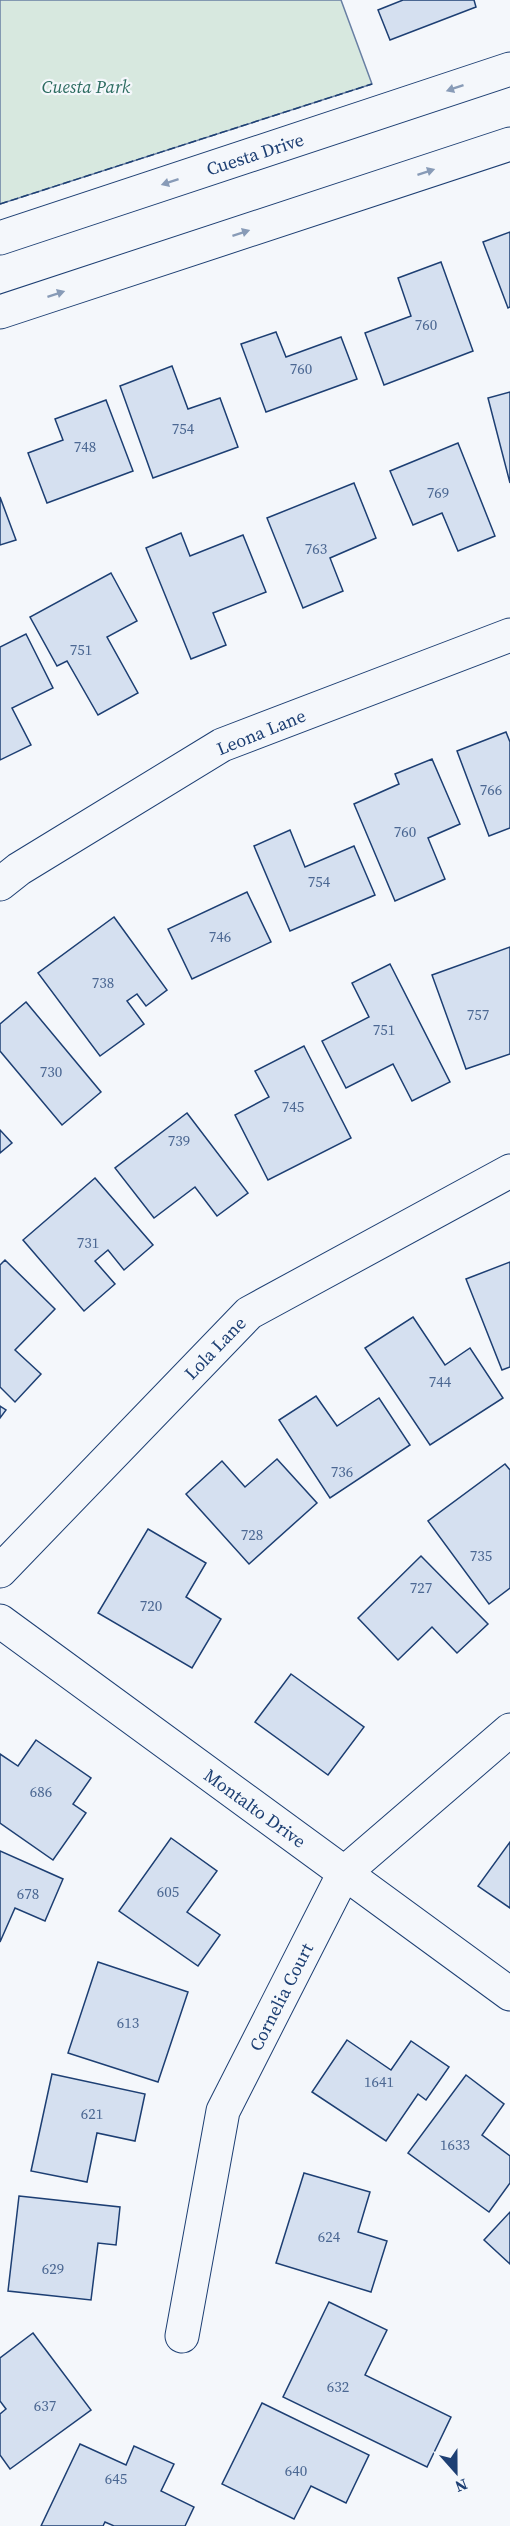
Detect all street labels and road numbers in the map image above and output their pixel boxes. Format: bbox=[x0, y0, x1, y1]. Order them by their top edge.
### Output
street label: Cuesta Drive bbox=[203, 126, 307, 182]
street label: Leona Lane bbox=[213, 703, 309, 761]
street label: Lola Lane bbox=[179, 1311, 251, 1385]
street label: Montalto Drive bbox=[199, 1763, 311, 1853]
street label: Cornelia Court bbox=[243, 1939, 319, 2055]

